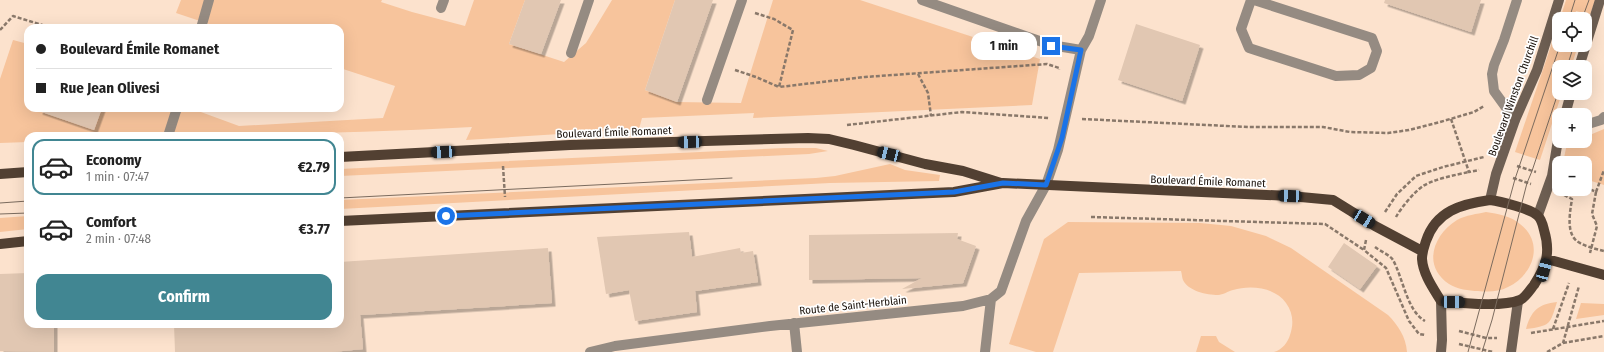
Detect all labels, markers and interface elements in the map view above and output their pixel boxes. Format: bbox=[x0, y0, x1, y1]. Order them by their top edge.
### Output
map controls bbox=[1552, 12, 1592, 196]
button: locate bbox=[1552, 12, 1592, 52]
callout: 1 min bbox=[971, 32, 1037, 60]
street label: Boulevard Winston Churchill bbox=[1486, 34, 1541, 158]
route end bbox=[1042, 37, 1060, 55]
text: 1 min bbox=[990, 38, 1018, 53]
text: Boulevard Émile Romanet bbox=[60, 40, 219, 58]
button: layers bbox=[1552, 60, 1592, 100]
text: Rue Jean Olivesi bbox=[60, 79, 160, 97]
button: + bbox=[1552, 108, 1592, 148]
street label: Boulevard Émile Romanet bbox=[556, 123, 672, 141]
car bbox=[678, 136, 702, 148]
car bbox=[431, 145, 455, 159]
car bbox=[876, 145, 902, 163]
icon: car bbox=[38, 149, 74, 185]
text: Economy bbox=[86, 151, 141, 169]
button: − bbox=[1552, 156, 1592, 196]
text: €2.79 bbox=[298, 158, 330, 176]
text: 1 min · 07:47 bbox=[86, 169, 149, 184]
street label: Boulevard Émile Romanet bbox=[1150, 172, 1266, 190]
car bbox=[1278, 190, 1302, 202]
route start bbox=[437, 207, 455, 225]
car bbox=[1351, 208, 1377, 230]
icon: car bbox=[38, 211, 74, 247]
text: Comfort bbox=[86, 213, 137, 231]
text: €3.77 bbox=[299, 220, 330, 238]
text: 2 min · 07:48 bbox=[86, 231, 151, 246]
car bbox=[1535, 257, 1553, 283]
button: Confirm bbox=[36, 274, 332, 320]
street label: Route de Saint-Herblain bbox=[799, 293, 907, 318]
car bbox=[1441, 296, 1465, 308]

